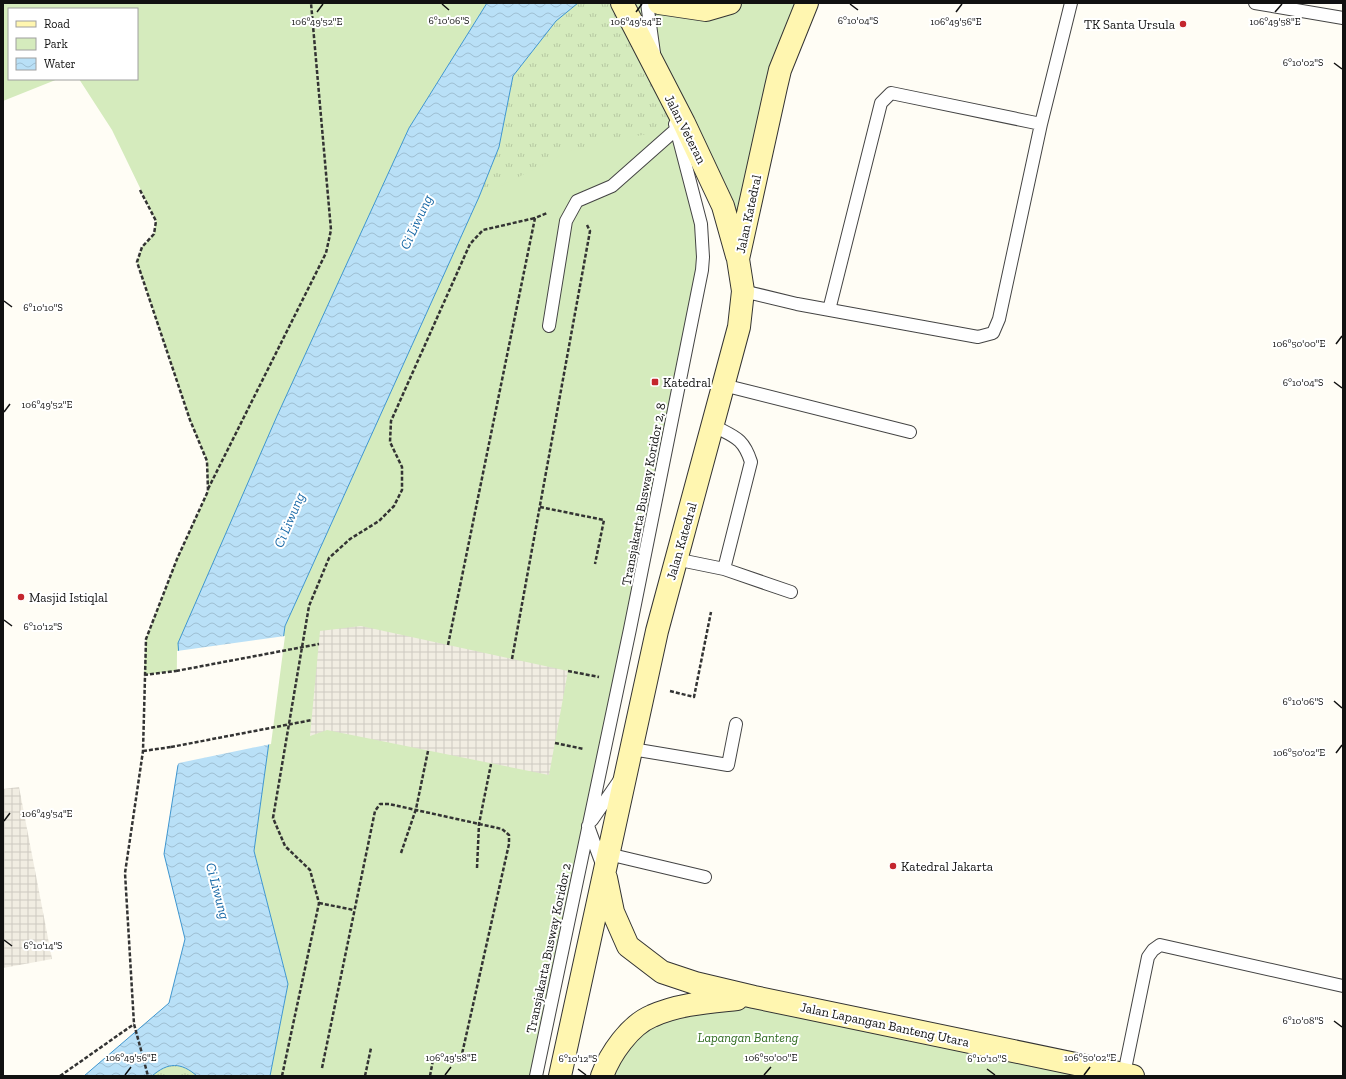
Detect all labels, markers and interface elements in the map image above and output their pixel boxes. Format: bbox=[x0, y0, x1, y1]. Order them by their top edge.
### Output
legend bbox=[8, 8, 138, 80]
text: 6°10'06"S bbox=[429, 15, 469, 27]
text: 6°10'04"S bbox=[838, 15, 878, 27]
text: 106°49'52"E bbox=[292, 16, 343, 28]
text: 106°49'54"E bbox=[611, 16, 662, 28]
text: 106°49'56"E bbox=[930, 16, 982, 28]
text: 106°49'58"E bbox=[1249, 16, 1301, 28]
text: Road bbox=[44, 17, 70, 31]
place label: TK Santa Ursula bbox=[1084, 17, 1176, 32]
marker: TK Santa Ursula bbox=[1178, 19, 1188, 29]
text: Park bbox=[44, 37, 69, 51]
text: Water bbox=[44, 57, 76, 71]
text: 6°10'02"S bbox=[1283, 57, 1323, 69]
street label: Jalan Veteran bbox=[662, 92, 710, 167]
street label: Jalan Katedral bbox=[733, 173, 764, 255]
water label: Ci Liwung bbox=[396, 192, 437, 252]
text: 6°10'10"S bbox=[23, 302, 63, 314]
text: 106°50'00"E bbox=[1273, 338, 1326, 350]
place label: Katedral bbox=[663, 375, 711, 390]
marker: Katedral bbox=[650, 377, 660, 387]
text: 6°10'04"S bbox=[1283, 377, 1323, 389]
text: 106°49'52"E bbox=[22, 399, 73, 411]
street label: Transjakarta Busway Koridor 2, 8 bbox=[618, 401, 670, 587]
water label: Ci Liwung bbox=[270, 489, 309, 550]
street label: Jalan Katedral bbox=[663, 500, 700, 582]
place label: Masjid Istiqlal bbox=[29, 590, 108, 606]
marker: Masjid Istiqlal bbox=[16, 592, 26, 602]
text: 6°10'12"S bbox=[24, 621, 62, 633]
text: 6°10'06"S bbox=[1283, 696, 1323, 708]
text: 106°50'02"E bbox=[1273, 747, 1325, 759]
text: 106°49'54"E bbox=[22, 808, 73, 820]
place label: Katedral Jakarta bbox=[901, 859, 994, 874]
water label: Ci Liwung bbox=[202, 861, 233, 922]
street label: Transjakarta Busway Koridor 2 bbox=[523, 861, 575, 1035]
marker: Katedral Jakarta bbox=[888, 861, 898, 871]
text: 6°10'14"S bbox=[24, 940, 62, 952]
street label: Jalan Lapangan Banteng Utara bbox=[799, 999, 971, 1050]
text: 6°10'08"S bbox=[1283, 1015, 1323, 1027]
park label: Lapangan Banteng bbox=[698, 1030, 799, 1045]
text: 106°49'56"E bbox=[105, 1052, 157, 1064]
text: 106°49'58"E bbox=[425, 1052, 477, 1064]
text: 106°50'00"E bbox=[745, 1052, 798, 1064]
text: 106°50'02"E bbox=[1064, 1052, 1116, 1064]
text: 6°10'12"S bbox=[559, 1053, 597, 1065]
text: 6°10'10"S bbox=[967, 1053, 1007, 1065]

